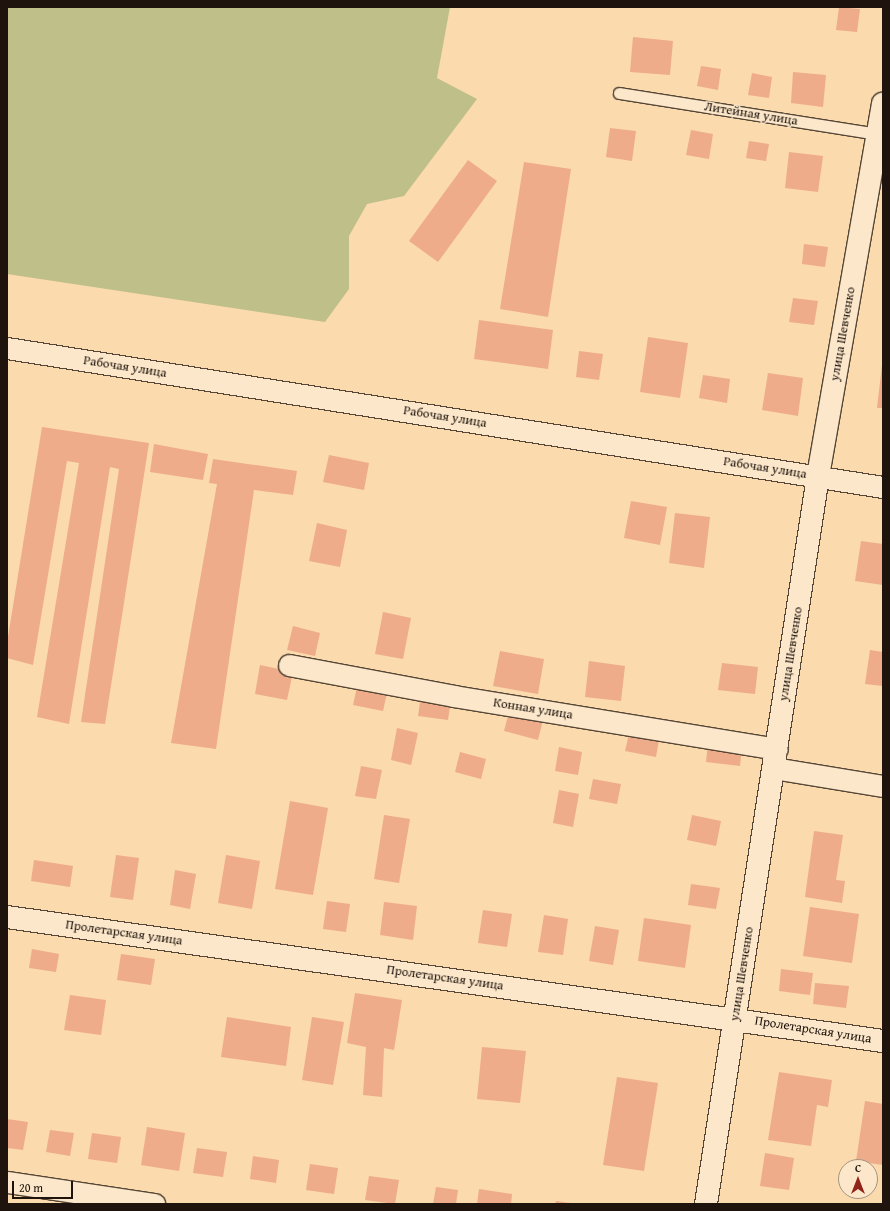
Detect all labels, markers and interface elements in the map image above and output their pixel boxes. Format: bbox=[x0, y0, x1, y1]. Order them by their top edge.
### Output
street label: Литейная улица bbox=[703, 99, 799, 129]
street label: улица Шевченко bbox=[827, 286, 859, 382]
street label: Рабочая улица bbox=[82, 353, 168, 381]
street label: Рабочая улица bbox=[402, 403, 488, 431]
street label: Рабочая улица bbox=[722, 454, 808, 482]
street label: улица Шевченко bbox=[776, 606, 806, 702]
street label: Конная улица bbox=[492, 695, 574, 723]
street label: Пролетарская улица bbox=[64, 917, 184, 949]
street label: улица Шевченко bbox=[727, 926, 757, 1022]
street label: Пролетарская улица bbox=[385, 962, 505, 994]
street label: Пролетарская улица bbox=[753, 1013, 873, 1047]
north arrow bbox=[838, 1159, 878, 1199]
text: С bbox=[855, 1160, 861, 1176]
scale bar bbox=[14, 1173, 75, 1199]
text: 20 m bbox=[19, 1179, 43, 1196]

